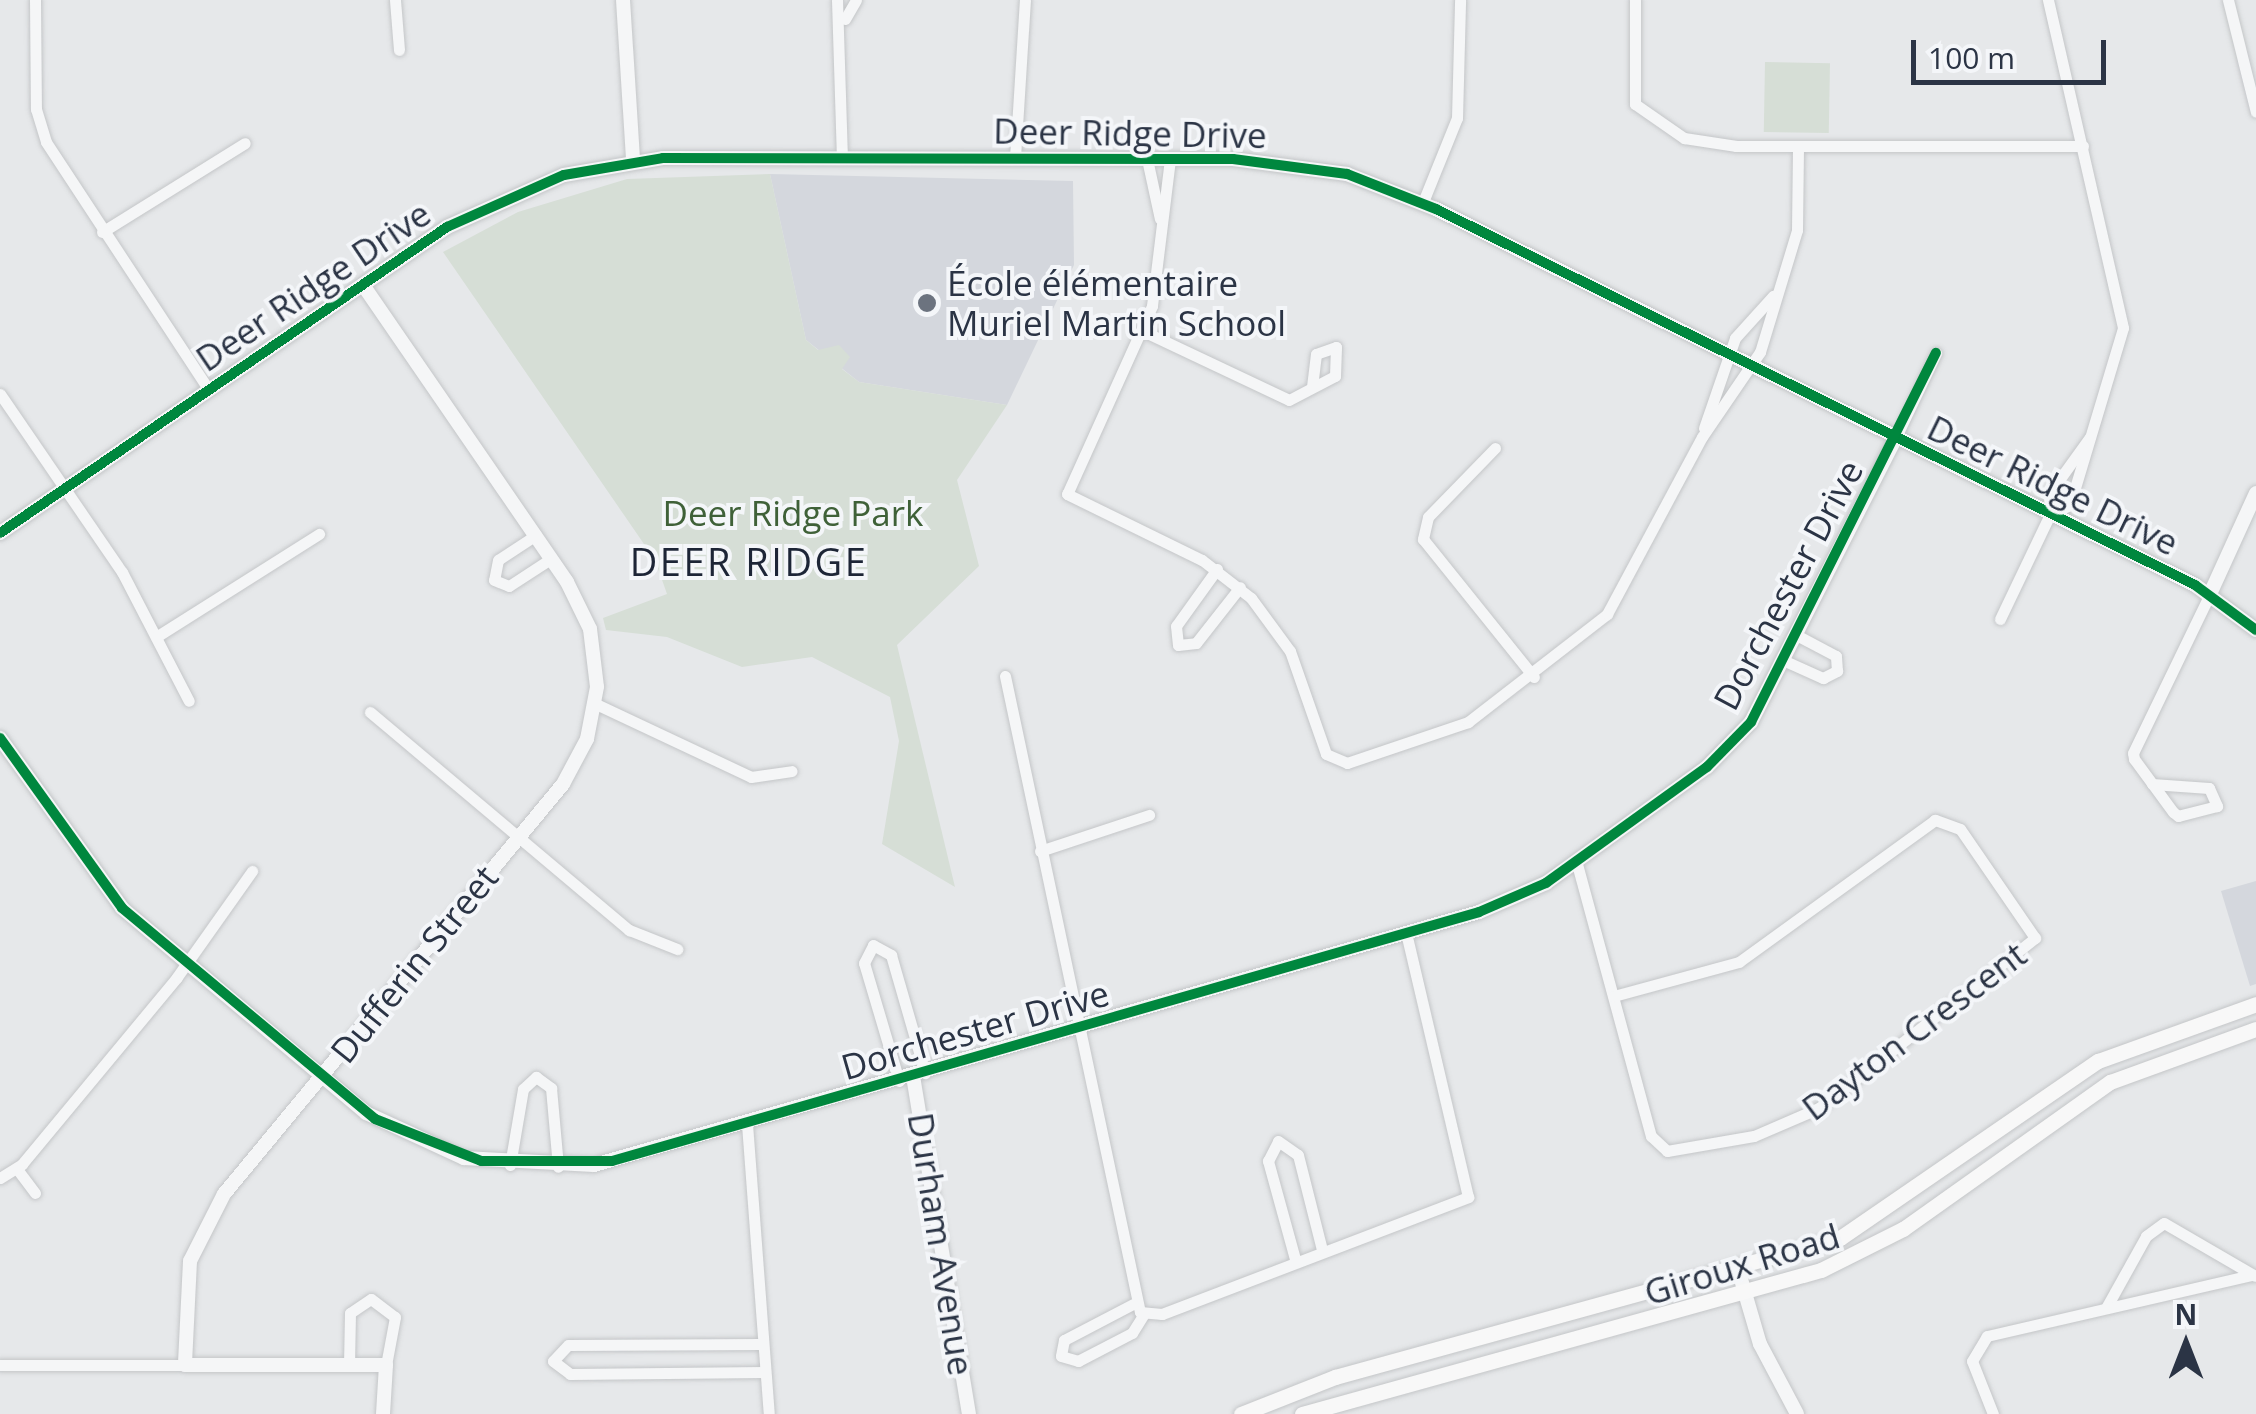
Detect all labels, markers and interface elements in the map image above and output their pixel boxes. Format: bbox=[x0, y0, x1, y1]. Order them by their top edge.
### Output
scale bar bbox=[1916, 20, 2111, 82]
text: 100 m bbox=[1928, 37, 2015, 78]
street label: Deer Ridge Drive bbox=[993, 110, 1267, 156]
street label: Deer Ridge Drive bbox=[188, 192, 438, 380]
place label: École élémentaire Muriel Martin School bbox=[947, 262, 1286, 344]
marker: École élémentaire Muriel Martin School bbox=[916, 292, 938, 314]
street label: Deer Ridge Drive bbox=[1921, 406, 2185, 564]
street label: Dorchester Drive bbox=[1705, 453, 1871, 717]
park label: Deer Ridge Park bbox=[663, 492, 923, 534]
district label: DEER RIDGE bbox=[630, 539, 868, 585]
street label: Dufferin Street bbox=[322, 857, 506, 1071]
street label: Dayton Crescent bbox=[1794, 933, 2034, 1129]
street label: Dorchester Drive bbox=[836, 972, 1114, 1088]
street label: Durham Avenue bbox=[899, 1110, 983, 1378]
street label: Giroux Road bbox=[1639, 1214, 1845, 1314]
north arrow bbox=[2136, 1294, 2236, 1394]
text: N bbox=[2175, 1295, 2197, 1333]

